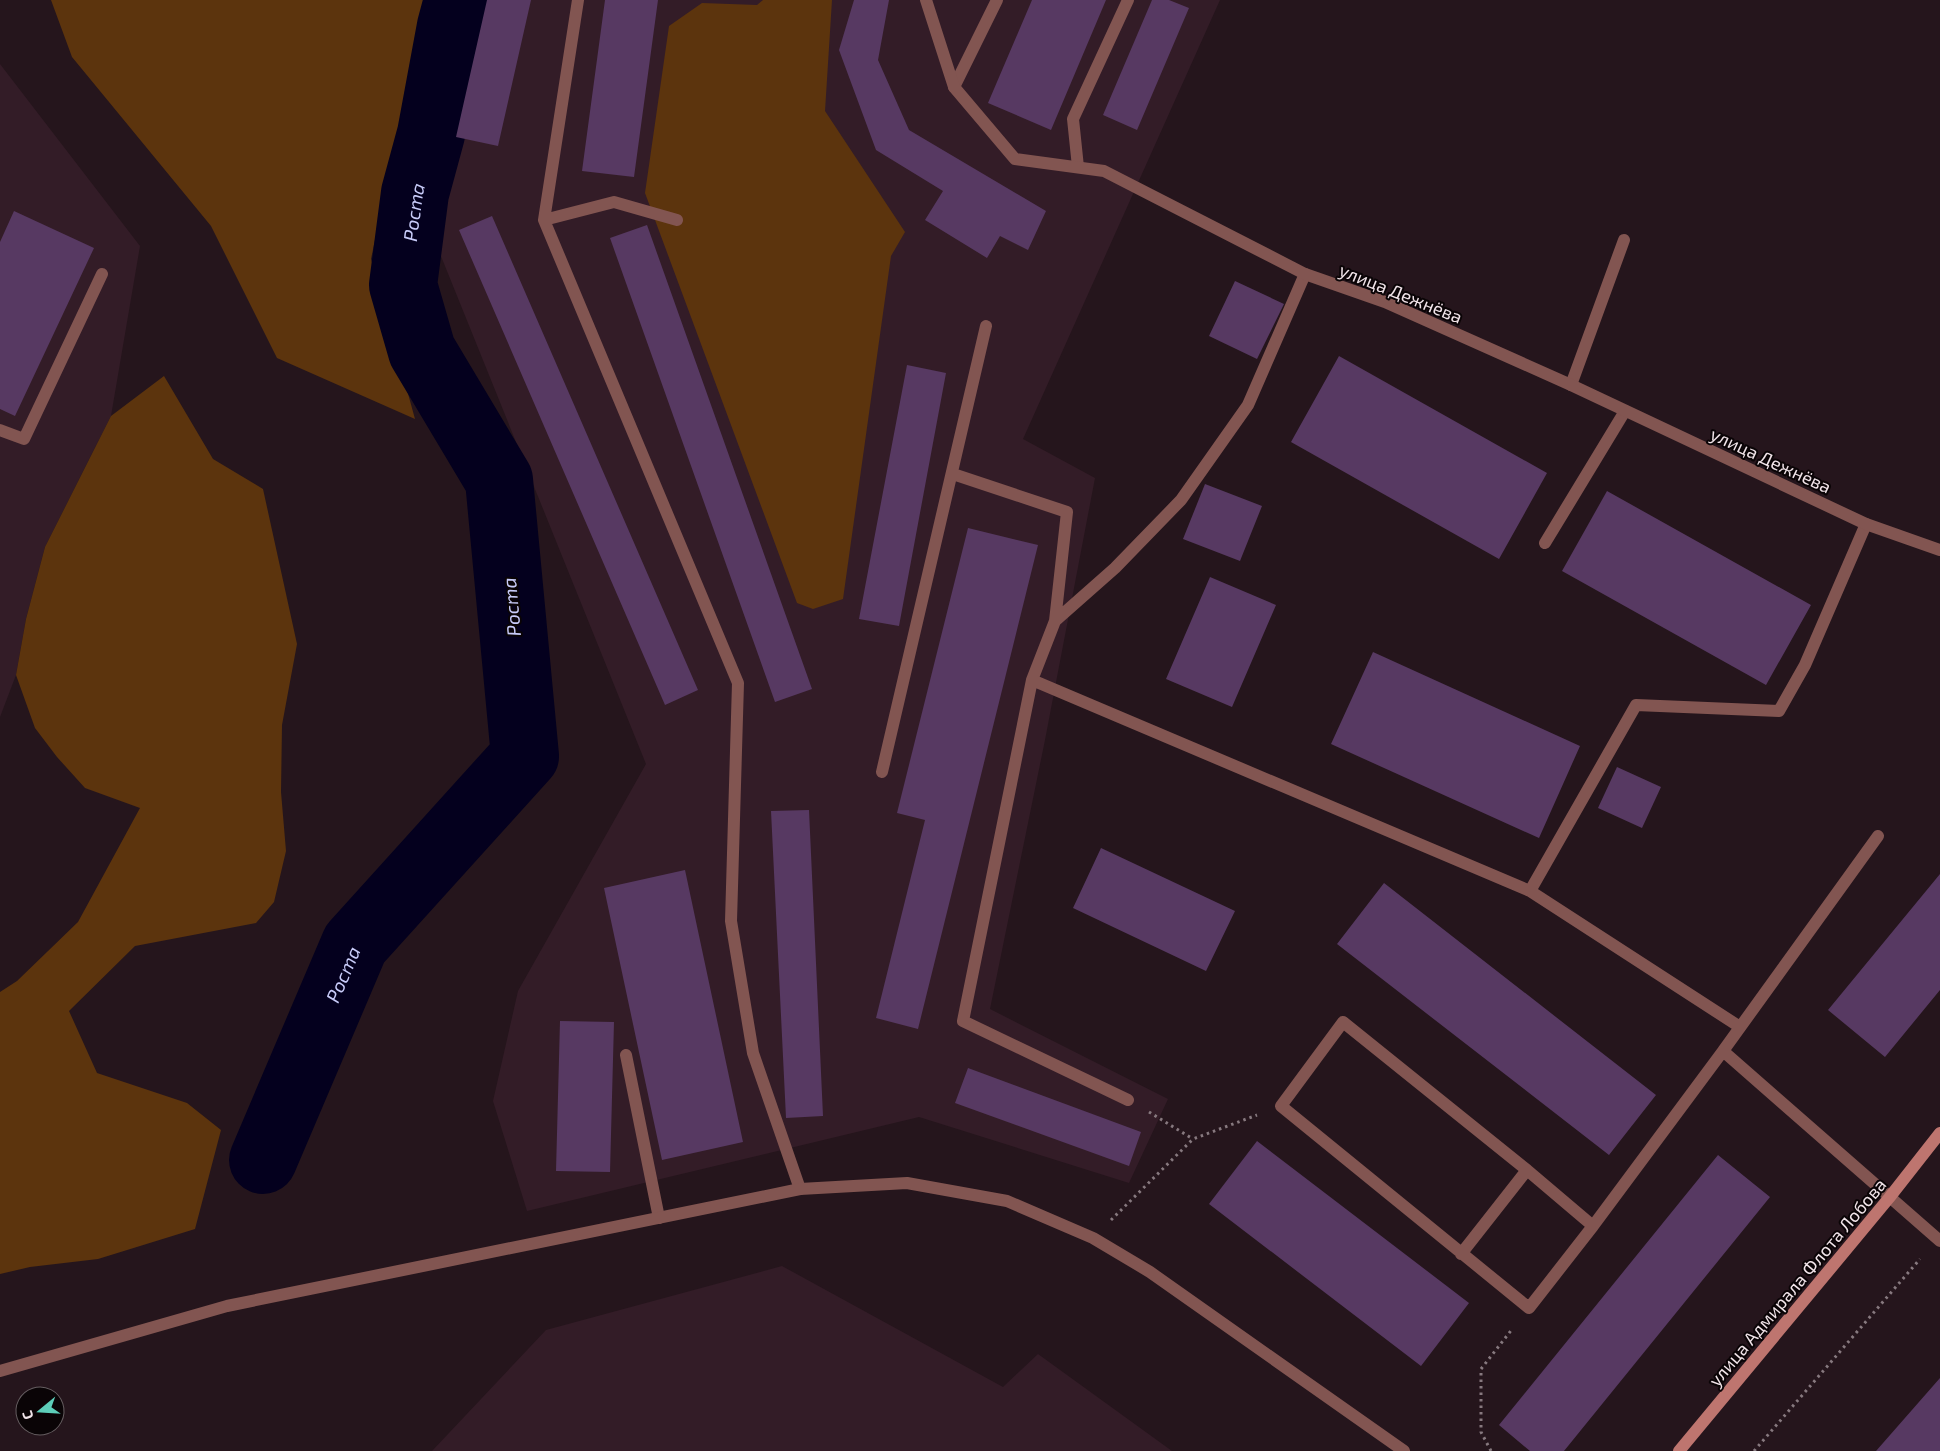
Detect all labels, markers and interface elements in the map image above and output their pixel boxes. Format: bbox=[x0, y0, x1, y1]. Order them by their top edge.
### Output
water label: Роста bbox=[397, 180, 429, 243]
street label: улица Дежнёва bbox=[1336, 258, 1466, 328]
street label: улица Дежнёва bbox=[1707, 422, 1835, 498]
water label: Роста bbox=[497, 577, 525, 637]
water label: Роста bbox=[320, 943, 364, 1006]
street label: улица Адмирала Флота Лобова bbox=[1703, 1173, 1891, 1391]
north arrow bbox=[15, 1386, 65, 1436]
text: С bbox=[18, 1409, 37, 1422]

